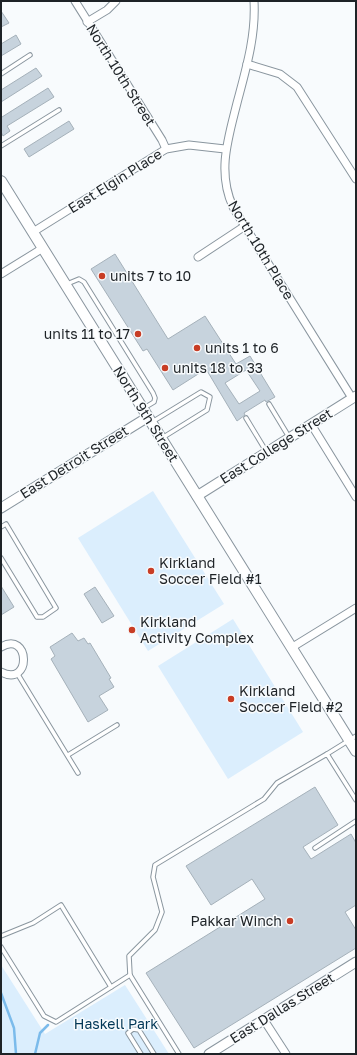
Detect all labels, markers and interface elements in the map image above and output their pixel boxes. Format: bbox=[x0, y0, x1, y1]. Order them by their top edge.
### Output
street label: North 10th Street bbox=[83, 21, 160, 129]
street label: East Elgin Place bbox=[65, 145, 165, 216]
street label: North 10th Place bbox=[225, 197, 298, 303]
place label: units 7 to 10 bbox=[110, 267, 191, 284]
marker: units 7 to 10 bbox=[97, 271, 107, 281]
place label: units 11 to 17 bbox=[44, 325, 130, 342]
marker: units 11 to 17 bbox=[133, 329, 143, 339]
place label: units 1 to 6 bbox=[205, 339, 279, 356]
marker: units 1 to 6 bbox=[192, 343, 202, 353]
place label: units 18 to 33 bbox=[173, 359, 263, 376]
street label: North 9th Street bbox=[110, 363, 183, 465]
marker: units 18 to 33 bbox=[160, 363, 170, 373]
street label: East College Street bbox=[216, 404, 335, 487]
street label: East Detroit Street bbox=[16, 421, 131, 502]
place label: Kirkland Soccer Field #1 bbox=[159, 554, 262, 587]
marker: Kirkland Soccer Field #1 bbox=[146, 566, 156, 576]
place label: Kirkland Activity Complex bbox=[140, 613, 254, 646]
marker: Kirkland Activity Complex bbox=[127, 625, 137, 635]
place label: Kirkland Soccer Field #2 bbox=[239, 682, 343, 715]
marker: Kirkland Soccer Field #2 bbox=[226, 694, 236, 704]
place label: Pakkar Winch bbox=[190, 912, 282, 929]
marker: Pakkar Winch bbox=[285, 916, 295, 926]
street label: East Dallas Street bbox=[226, 969, 337, 1047]
park label: Haskell Park bbox=[74, 1015, 158, 1032]

